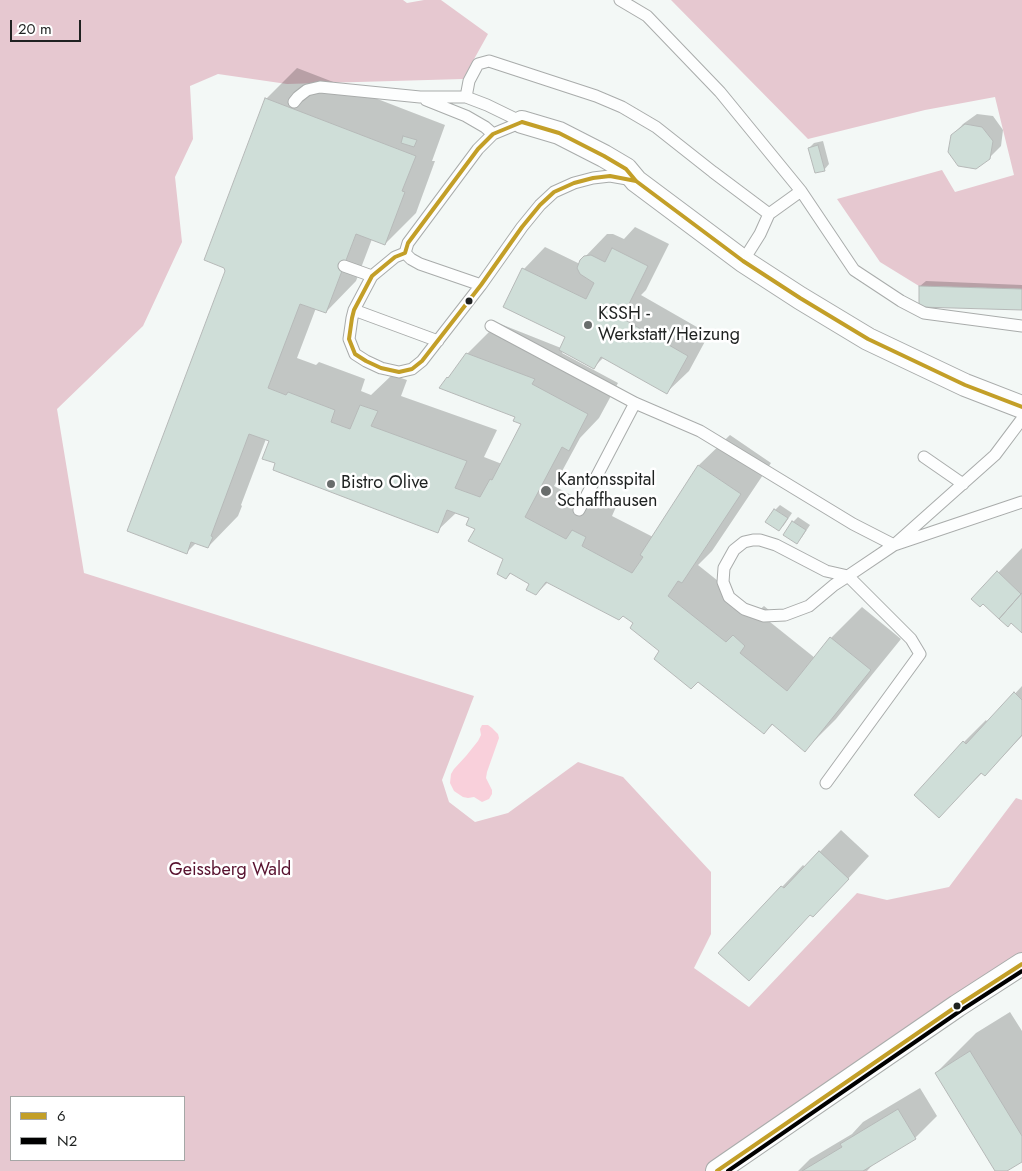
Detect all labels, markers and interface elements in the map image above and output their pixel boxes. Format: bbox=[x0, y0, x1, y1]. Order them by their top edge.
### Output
scale bar bbox=[12, 10, 84, 42]
text: 20 m bbox=[18, 18, 52, 40]
unlabelled marker bbox=[464, 296, 474, 306]
place label: KSSH - Werkstatt/Heizung bbox=[598, 304, 740, 346]
marker: KSSH - Werkstatt/Heizung bbox=[582, 319, 594, 331]
place label: Kantonsspital Schaffhausen bbox=[557, 470, 657, 512]
place label: Bistro Olive bbox=[341, 473, 428, 495]
marker: Bistro Olive bbox=[325, 478, 337, 490]
marker: Kantonsspital Schaffhausen bbox=[539, 484, 553, 498]
park label: Geissberg Wald bbox=[169, 860, 291, 882]
unlabelled marker bbox=[952, 1001, 962, 1011]
legend bbox=[10, 1096, 185, 1161]
text: 6 bbox=[57, 1105, 66, 1127]
text: N2 bbox=[57, 1130, 77, 1152]

